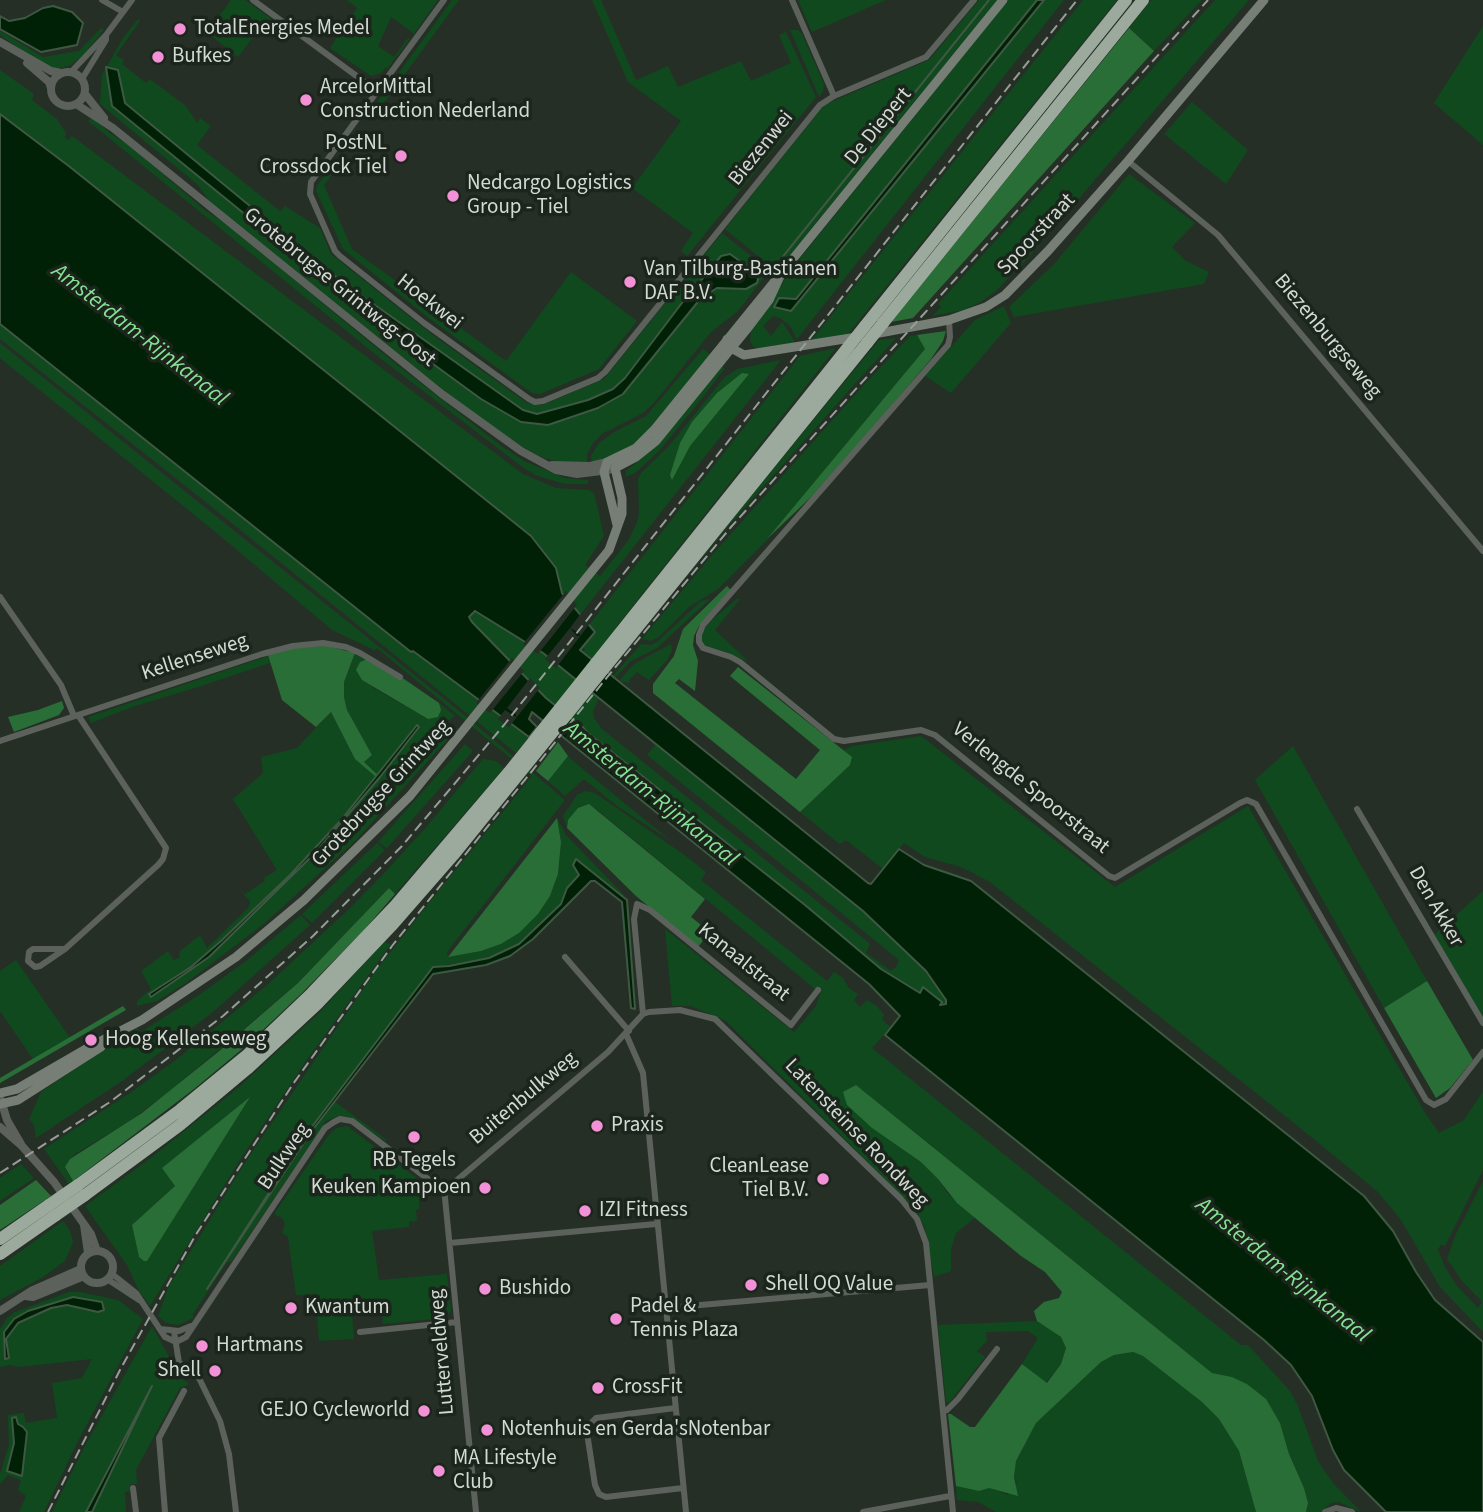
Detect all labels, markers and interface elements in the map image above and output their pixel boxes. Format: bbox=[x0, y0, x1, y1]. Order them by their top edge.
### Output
place label: TotalEnergies Medel bbox=[194, 16, 370, 42]
marker: TotalEnergies Medel bbox=[172, 21, 188, 37]
place label: Bufkes bbox=[172, 44, 231, 70]
marker: Bufkes bbox=[150, 49, 166, 65]
place label: ArcelorMittal Construction Nederland bbox=[320, 75, 530, 125]
street label: De Diepert bbox=[840, 83, 918, 171]
marker: ArcelorMittal Construction Nederland bbox=[298, 92, 314, 108]
street label: Biezenwei bbox=[724, 106, 800, 192]
place label: PostNL Crossdock Tiel bbox=[260, 131, 387, 181]
marker: PostNL Crossdock Tiel bbox=[393, 148, 409, 164]
place label: Nedcargo Logistics Group - Tiel bbox=[467, 171, 632, 221]
marker: Nedcargo Logistics Group - Tiel bbox=[445, 188, 461, 204]
street label: Spoorstraat bbox=[993, 189, 1081, 281]
street label: Grotebrugse Grintweg-Oost bbox=[238, 203, 440, 373]
place label: Van Tilburg-Bastianen DAF B.V. bbox=[644, 257, 837, 307]
water label: Amsterdam-Rijnkanaal bbox=[45, 259, 233, 413]
street label: Hoekwei bbox=[391, 270, 467, 336]
street label: Biezenburgseweg bbox=[1268, 270, 1386, 404]
marker: Van Tilburg-Bastianen DAF B.V. bbox=[622, 274, 638, 290]
street label: Kellenseweg bbox=[139, 629, 251, 687]
street label: Grotebrugse Grintweg bbox=[307, 715, 457, 873]
water label: Amsterdam-Rijnkanaal bbox=[557, 716, 743, 874]
street label: Verlengde Spoorstraat bbox=[946, 718, 1114, 860]
street label: Den Akker bbox=[1402, 862, 1468, 952]
street label: Kanaalstraat bbox=[692, 918, 794, 1008]
place label: Hoog Kellenseweg bbox=[105, 1027, 266, 1053]
marker: Hoog Kellenseweg bbox=[83, 1032, 99, 1048]
street label: Buitenbulkweg bbox=[465, 1047, 583, 1151]
street label: Latensteinse Rondweg bbox=[779, 1054, 933, 1214]
place label: Praxis bbox=[611, 1113, 664, 1139]
marker: Praxis bbox=[589, 1118, 605, 1134]
street label: Bulkweg bbox=[253, 1119, 317, 1195]
marker: RB Tegels bbox=[406, 1129, 422, 1145]
place label: RB Tegels bbox=[372, 1148, 456, 1174]
place label: CleanLease Tiel B.V. bbox=[710, 1154, 809, 1204]
marker: CleanLease Tiel B.V. bbox=[815, 1171, 831, 1187]
place label: Keuken Kampioen bbox=[311, 1175, 471, 1201]
marker: Keuken Kampioen bbox=[477, 1180, 493, 1196]
water label: Amsterdam-Rijnkanaal bbox=[1189, 1192, 1375, 1350]
place label: IZI Fitness bbox=[599, 1198, 688, 1224]
marker: IZI Fitness bbox=[577, 1203, 593, 1219]
place label: Shell OQ Value bbox=[765, 1272, 893, 1298]
place label: Bushido bbox=[499, 1276, 571, 1302]
marker: Shell OQ Value bbox=[743, 1277, 759, 1293]
marker: Bushido bbox=[477, 1281, 493, 1297]
street label: Lutterveldweg bbox=[425, 1288, 461, 1416]
place label: Padel & Tennis Plaza bbox=[630, 1294, 738, 1344]
place label: Kwantum bbox=[305, 1295, 390, 1321]
marker: Kwantum bbox=[283, 1300, 299, 1316]
marker: Padel & Tennis Plaza bbox=[608, 1311, 624, 1327]
place label: Hartmans bbox=[216, 1333, 303, 1359]
marker: Hartmans bbox=[194, 1338, 210, 1354]
place label: Shell bbox=[157, 1358, 201, 1384]
marker: Shell bbox=[207, 1363, 223, 1379]
place label: CrossFit bbox=[612, 1375, 683, 1401]
marker: CrossFit bbox=[590, 1380, 606, 1396]
place label: GEJO Cycleworld bbox=[260, 1398, 410, 1424]
marker: GEJO Cycleworld bbox=[416, 1403, 432, 1419]
place label: Notenhuis en Gerda'sNotenbar bbox=[501, 1417, 770, 1443]
marker: Notenhuis en Gerda'sNotenbar bbox=[479, 1422, 495, 1438]
place label: MA Lifestyle Club bbox=[453, 1446, 557, 1496]
marker: MA Lifestyle Club bbox=[431, 1463, 447, 1479]

